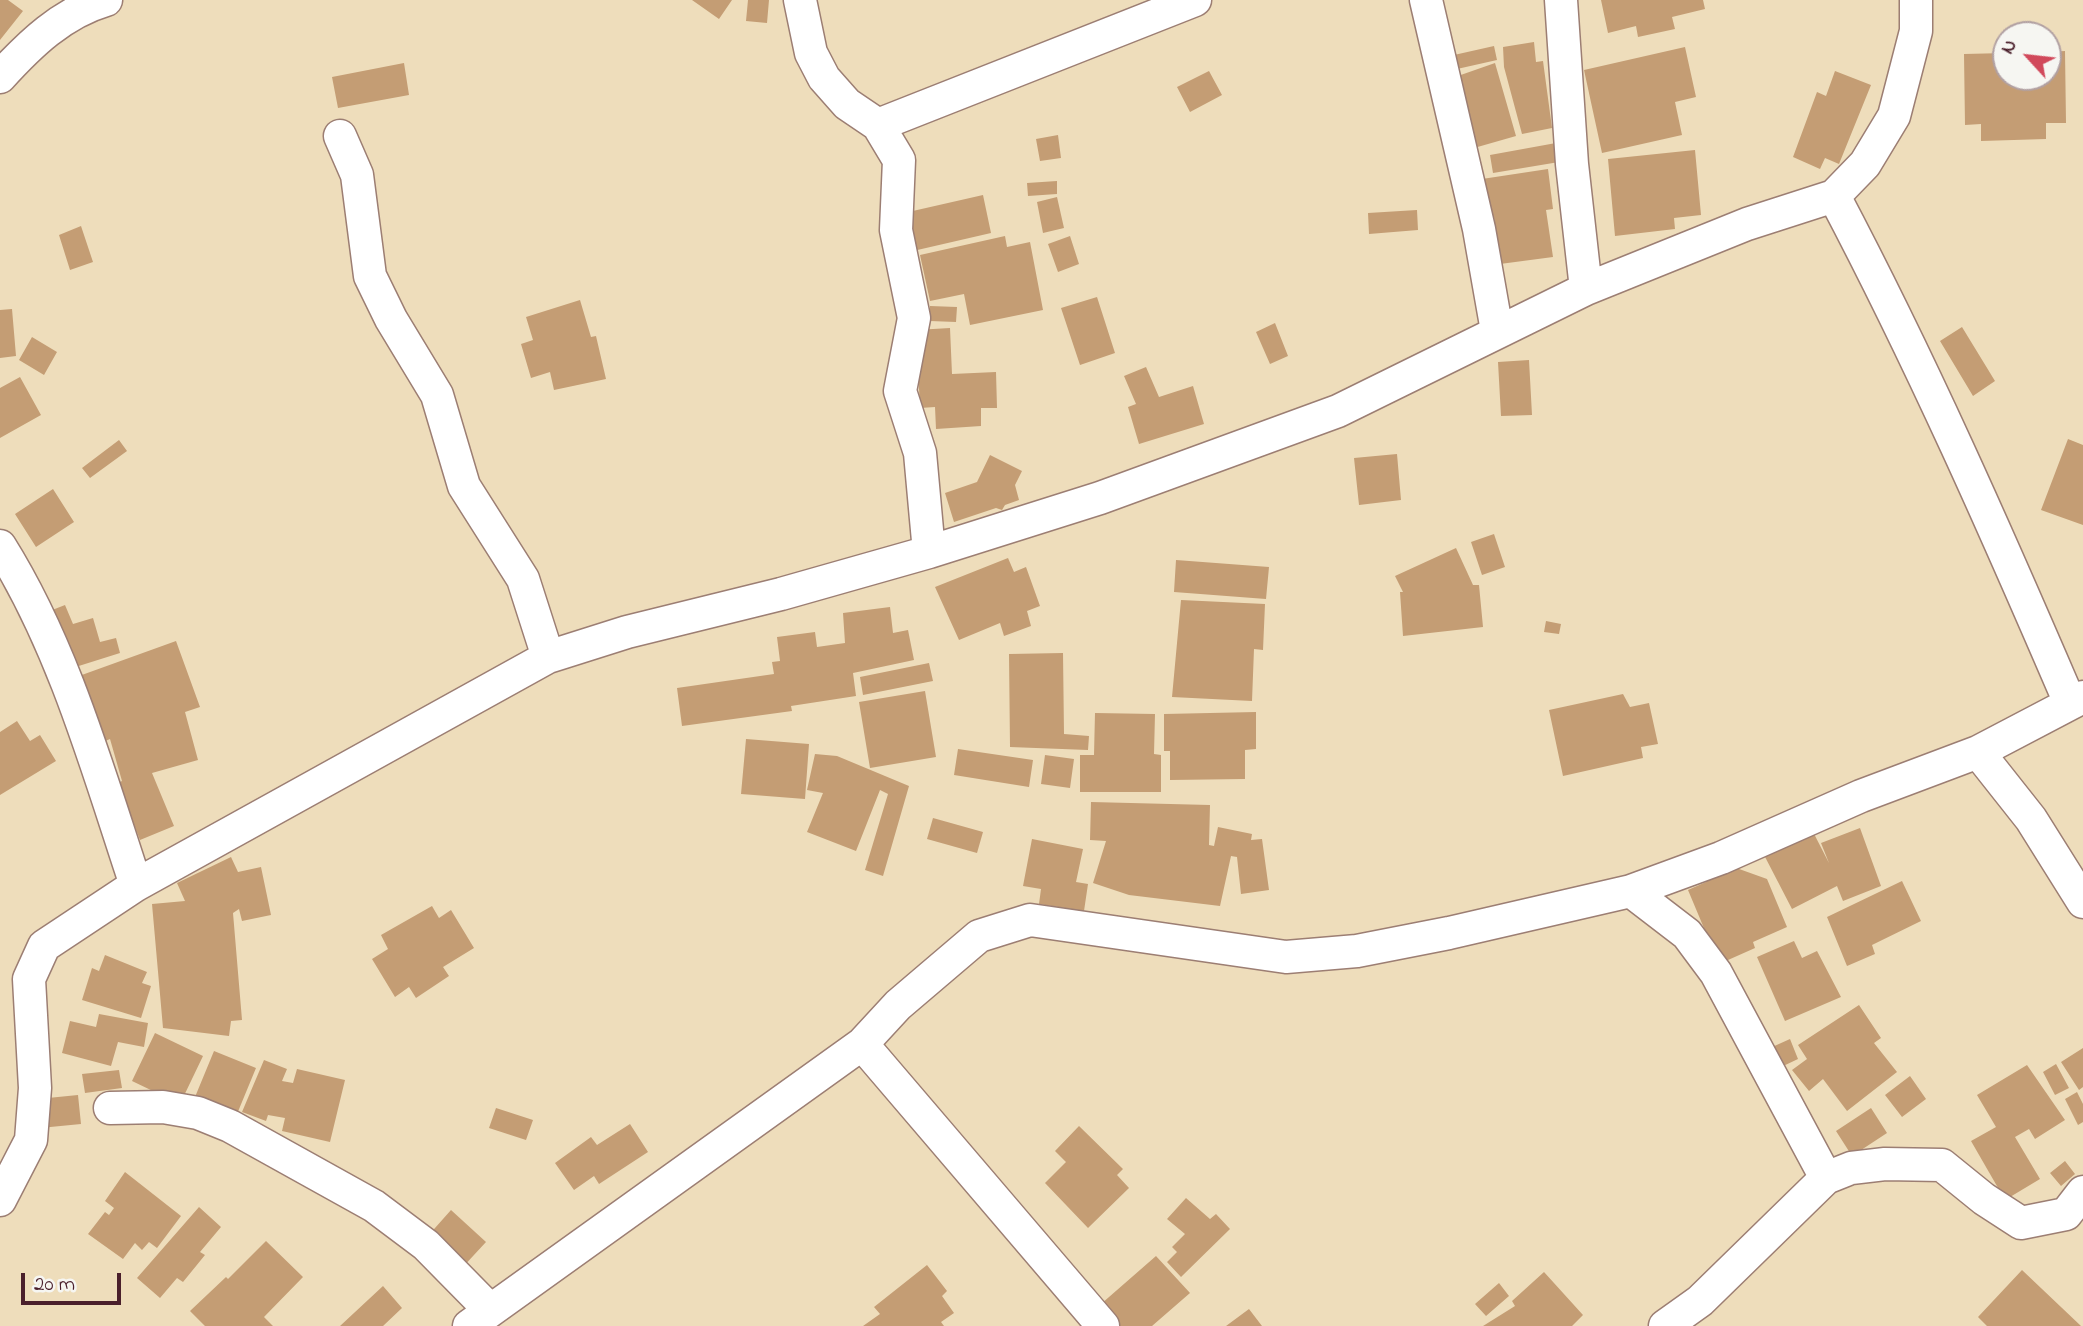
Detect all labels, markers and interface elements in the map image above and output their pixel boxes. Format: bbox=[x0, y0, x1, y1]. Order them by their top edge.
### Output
north arrow bbox=[1992, 21, 2062, 91]
text: N bbox=[1995, 35, 2025, 59]
scale bar bbox=[24, 1260, 124, 1304]
text: 20 m bbox=[34, 1270, 75, 1300]

